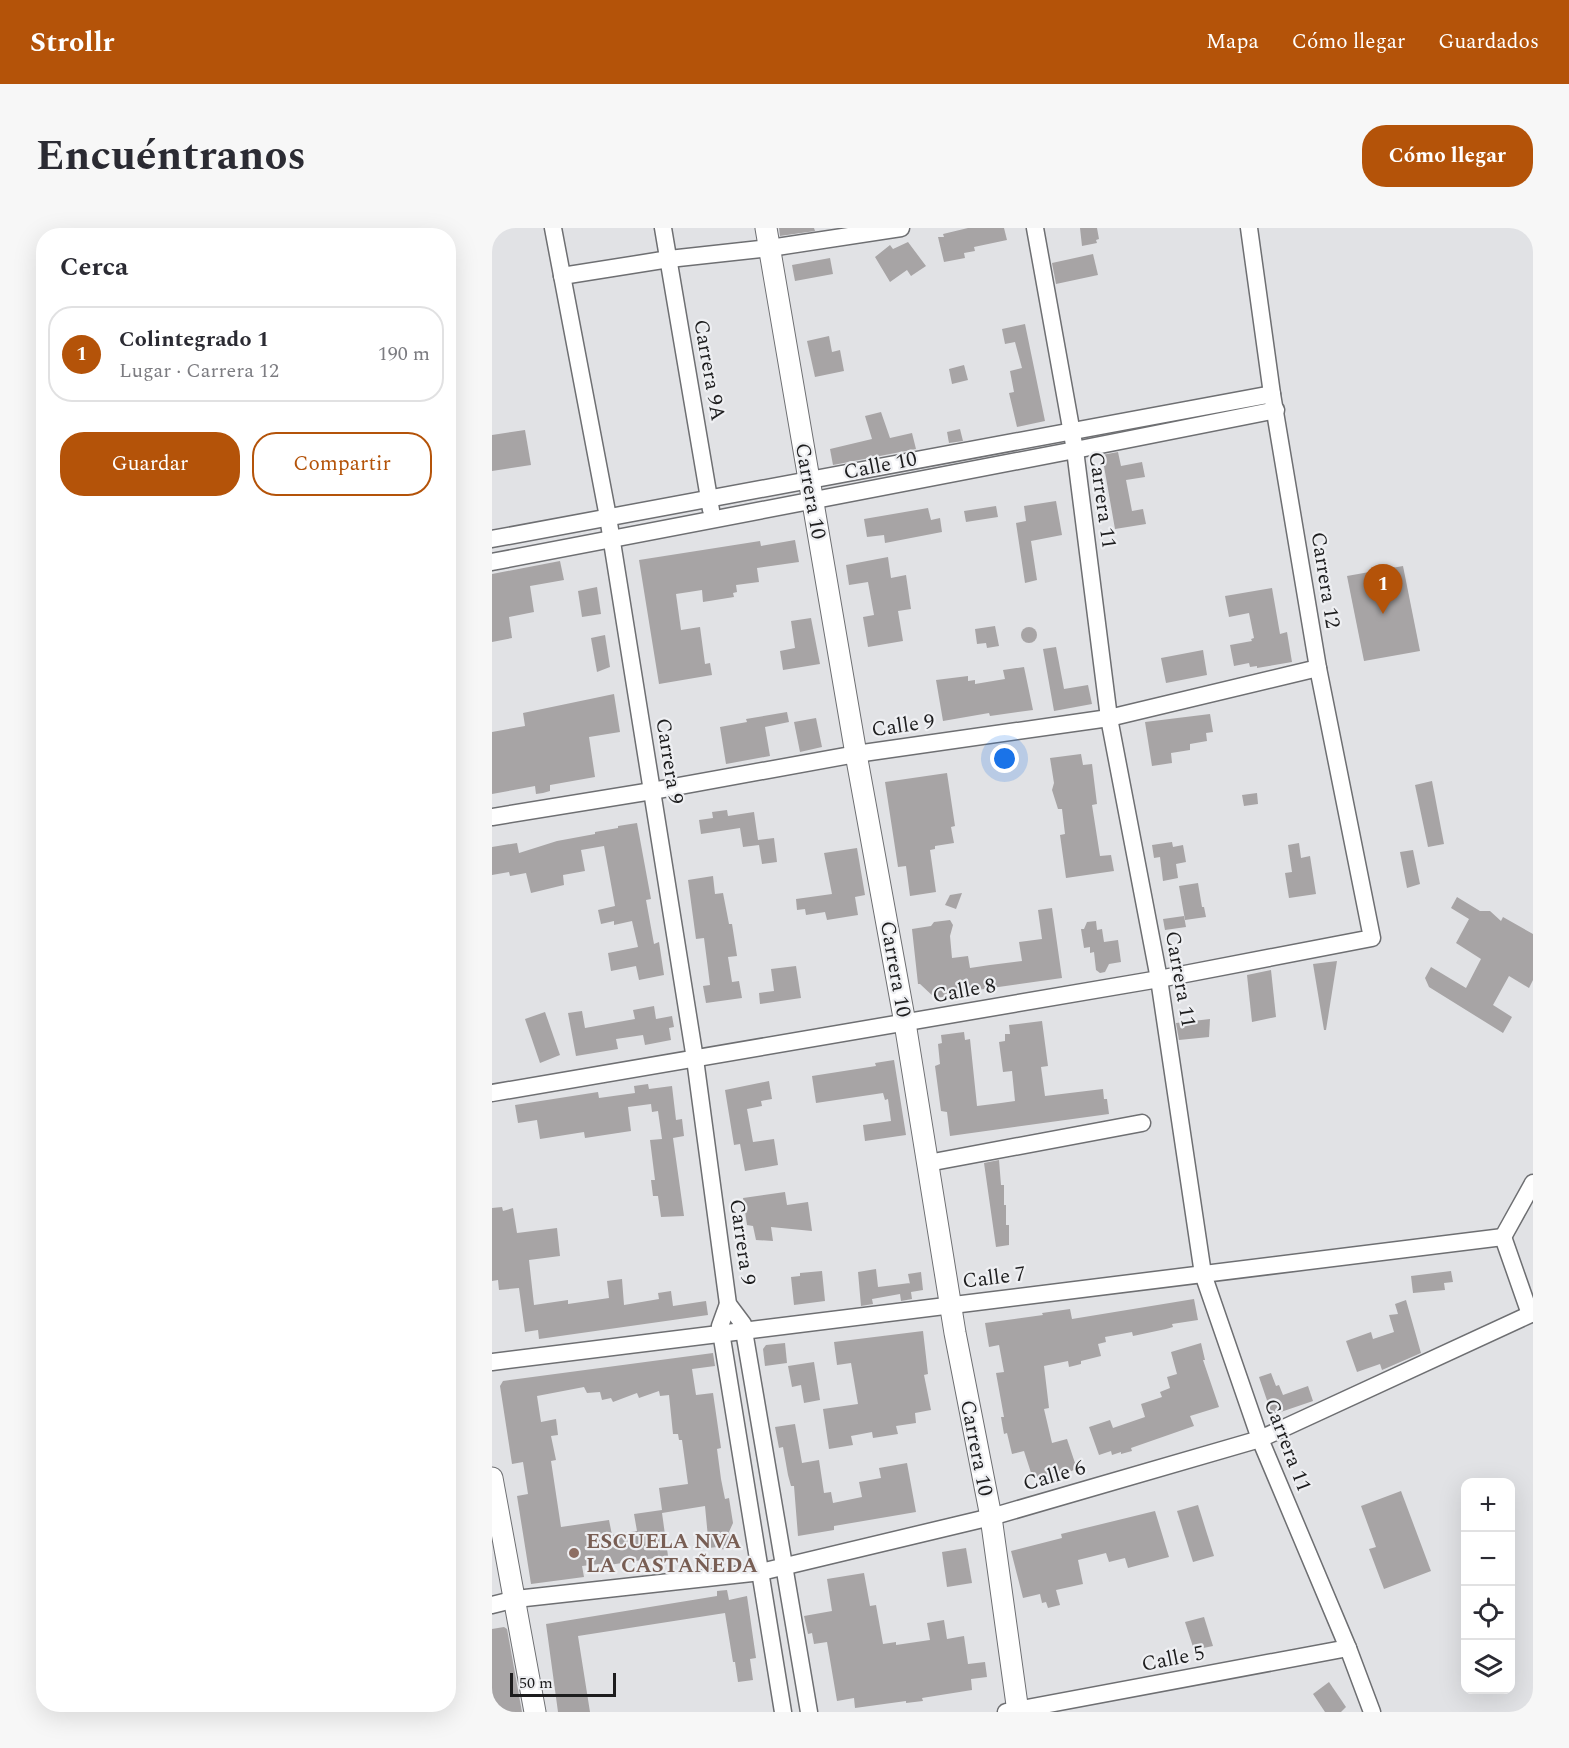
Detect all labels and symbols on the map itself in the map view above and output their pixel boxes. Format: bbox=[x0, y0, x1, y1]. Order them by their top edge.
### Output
street label: Carrera 9A bbox=[684, 317, 734, 424]
street label: Carrera 10 bbox=[786, 440, 834, 542]
street label: Calle 10 bbox=[841, 443, 920, 489]
street label: Carrera 11 bbox=[1079, 450, 1125, 551]
street label: Carrera 12 bbox=[1302, 530, 1348, 631]
pin: 1 bbox=[1364, 564, 1402, 614]
street label: Calle 9 bbox=[869, 706, 937, 746]
street label: Carrera 9 bbox=[646, 716, 692, 807]
your location bbox=[990, 744, 1019, 773]
street label: Carrera 10 bbox=[871, 918, 919, 1020]
street label: Carrera 11 bbox=[1156, 928, 1204, 1030]
street label: Calle 8 bbox=[930, 970, 998, 1012]
street label: Carrera 9 bbox=[720, 1197, 764, 1287]
street label: Calle 7 bbox=[961, 1258, 1028, 1298]
street label: Carrera 11 bbox=[1255, 1394, 1319, 1497]
street label: Carrera 10 bbox=[951, 1397, 1001, 1499]
street label: Calle 6 bbox=[1019, 1452, 1089, 1500]
place label: ESCUELA NVA LA CASTAÑEDA bbox=[586, 1526, 758, 1582]
marker: ESCUELA NVA LA CASTAÑEDA bbox=[567, 1546, 581, 1560]
street label: Calle 5 bbox=[1139, 1637, 1207, 1681]
scale bar bbox=[510, 1670, 616, 1698]

